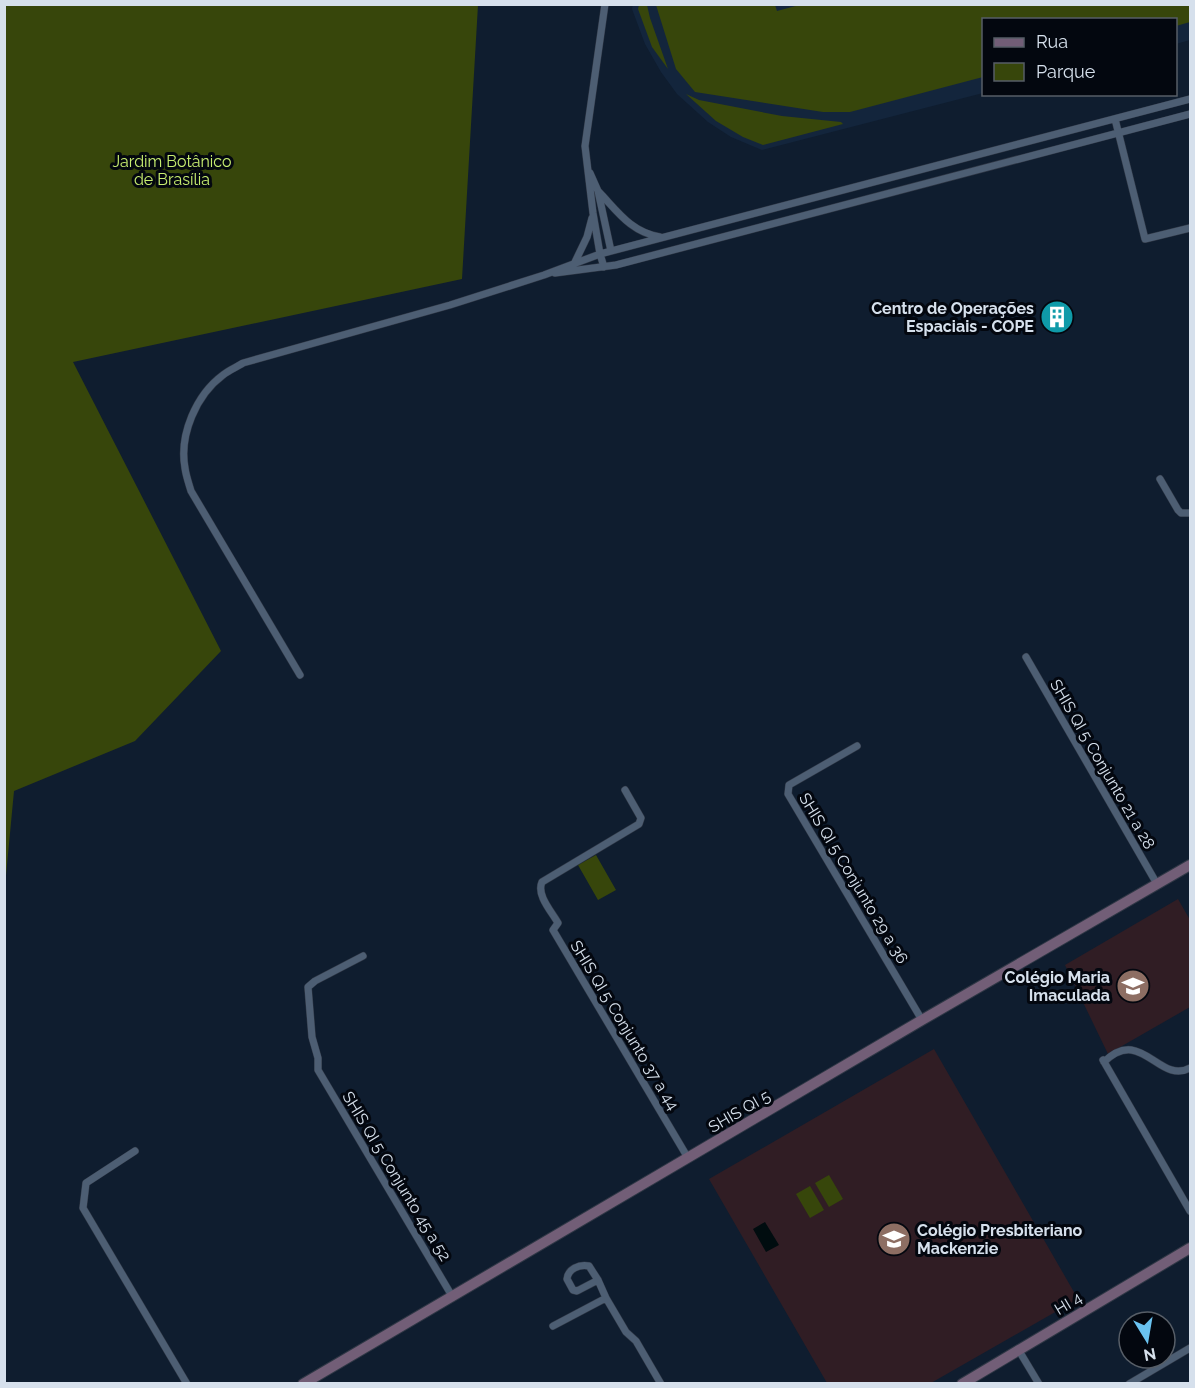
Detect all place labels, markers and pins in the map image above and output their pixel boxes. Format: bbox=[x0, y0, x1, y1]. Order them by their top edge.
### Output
place label: Centro de Operações Espaciais - COPE bbox=[871, 299, 1034, 336]
building icon: Centro de Operações Espaciais - COPE bbox=[1039, 299, 1075, 335]
place label: Colégio Maria Imaculada bbox=[1005, 968, 1110, 1005]
school or university icon: Colégio Maria Imaculada bbox=[1115, 968, 1151, 1004]
school or university icon: Colégio Presbiteriano Mackenzie bbox=[876, 1221, 912, 1257]
place label: Colégio Presbiteriano Mackenzie bbox=[917, 1221, 1083, 1258]

